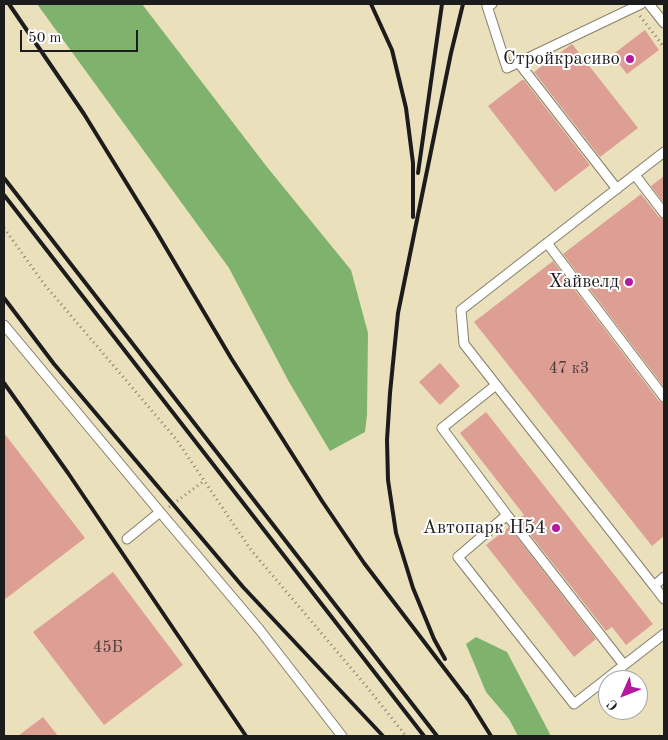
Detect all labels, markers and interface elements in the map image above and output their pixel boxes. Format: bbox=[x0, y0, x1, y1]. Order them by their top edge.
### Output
scale bar bbox=[22, 20, 140, 52]
text: 50 m bbox=[28, 31, 62, 46]
place label: Стройкрасиво bbox=[503, 48, 620, 70]
marker: Стройкрасиво bbox=[624, 53, 636, 65]
place label: Хайвелд bbox=[548, 271, 619, 293]
marker: Хайвелд bbox=[623, 276, 635, 288]
house number: 47 к3 bbox=[549, 359, 589, 379]
place label: Автопарк Н54 bbox=[422, 517, 546, 539]
marker: Автопарк Н54 bbox=[550, 522, 562, 534]
house number: 45Б bbox=[93, 638, 123, 658]
north arrow bbox=[598, 670, 648, 720]
text: С bbox=[605, 697, 621, 713]

